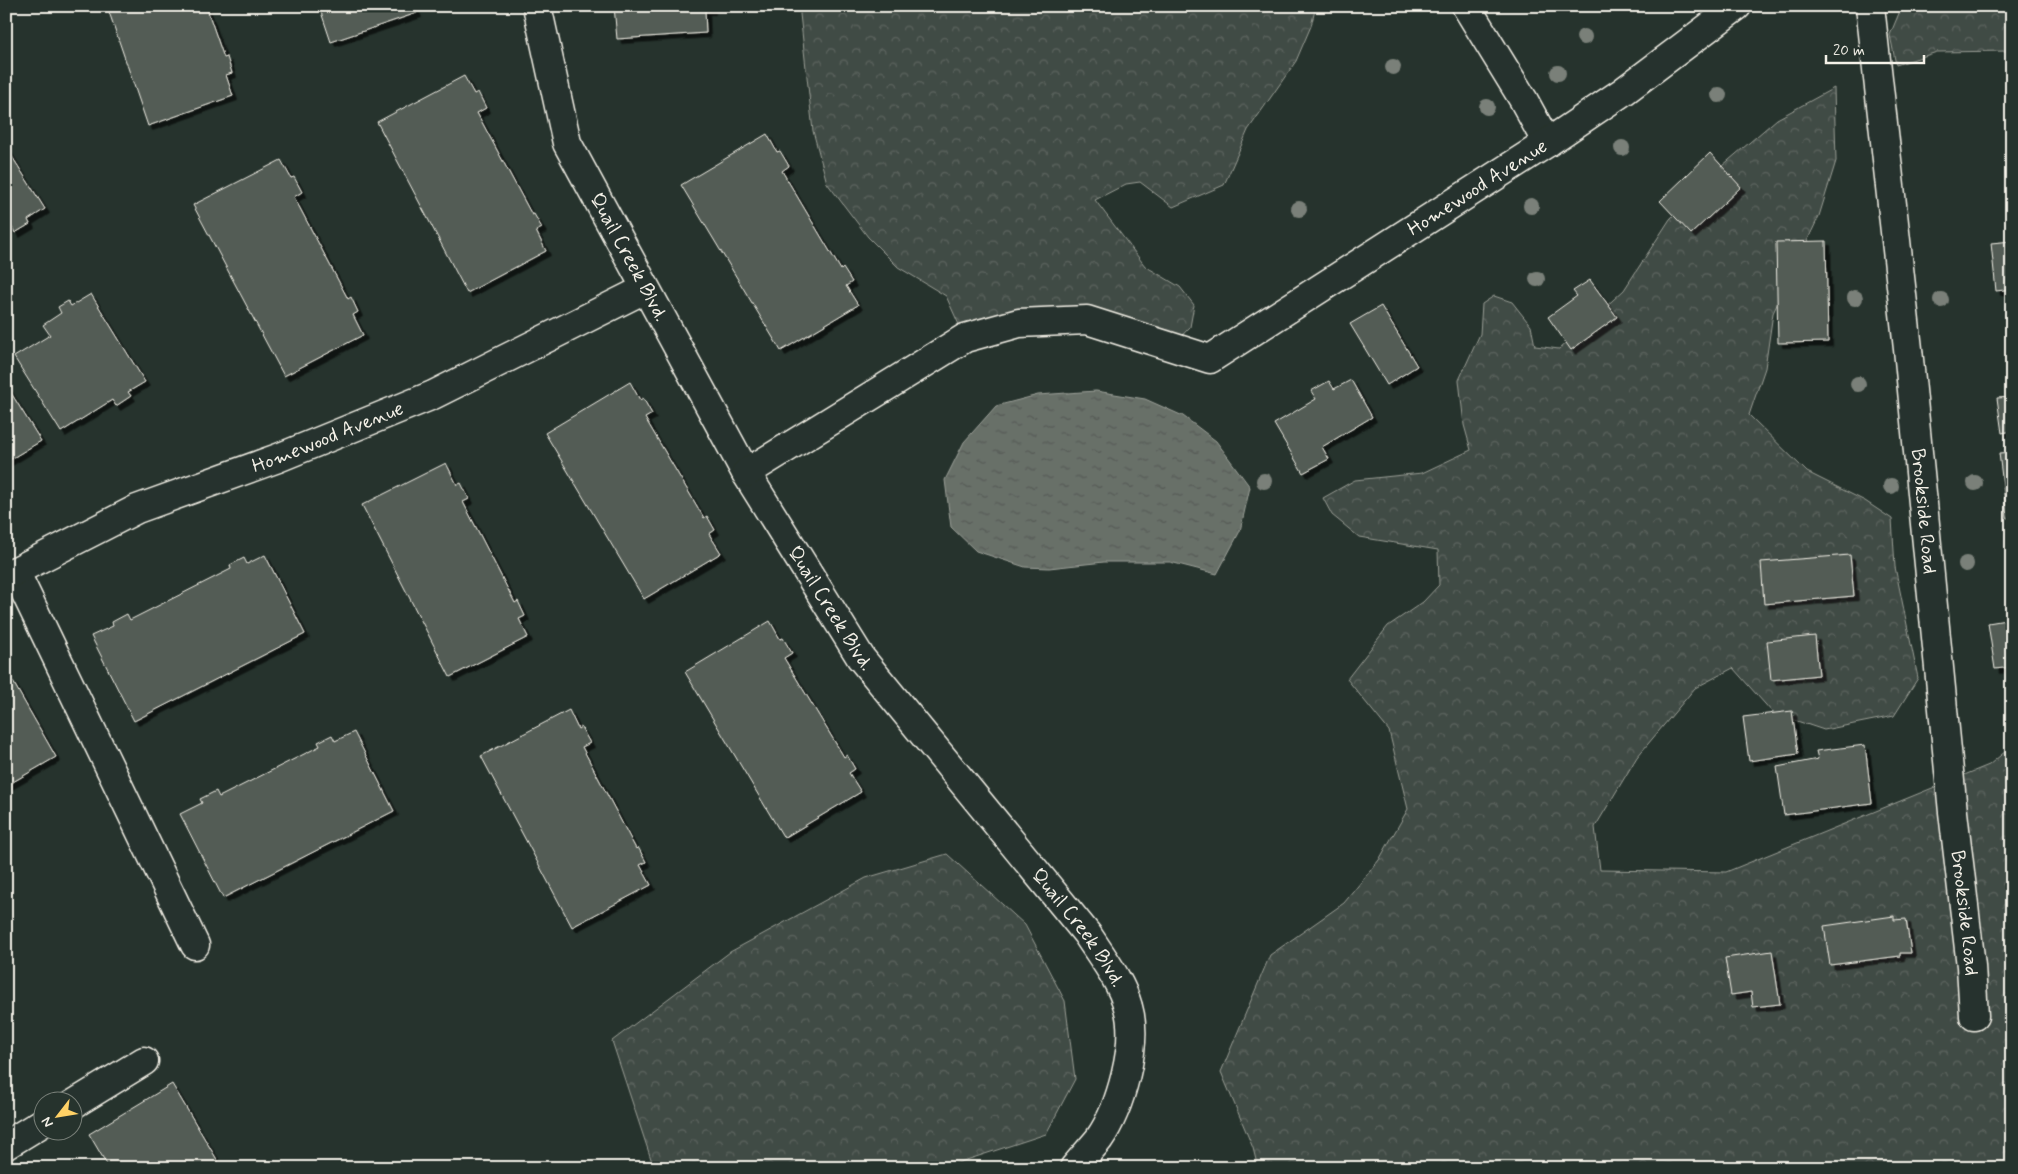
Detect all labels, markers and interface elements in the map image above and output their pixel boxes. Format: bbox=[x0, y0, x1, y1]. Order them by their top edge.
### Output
scale bar bbox=[1826, 32, 1923, 64]
text: 20 m bbox=[1833, 41, 1865, 61]
street label: Homewood Avenue bbox=[1402, 133, 1553, 243]
street label: Quail Creek Blvd. bbox=[583, 188, 675, 326]
street label: Homewood Avenue bbox=[248, 395, 408, 480]
street label: Brookside Road bbox=[1904, 447, 1943, 575]
street label: Quail Creek Blvd. bbox=[781, 541, 880, 676]
street label: Brookside Road bbox=[1944, 849, 1985, 977]
street label: Quail Creek Blvd. bbox=[1025, 862, 1132, 992]
north arrow bbox=[32, 1092, 82, 1142]
text: N bbox=[38, 1114, 58, 1131]

